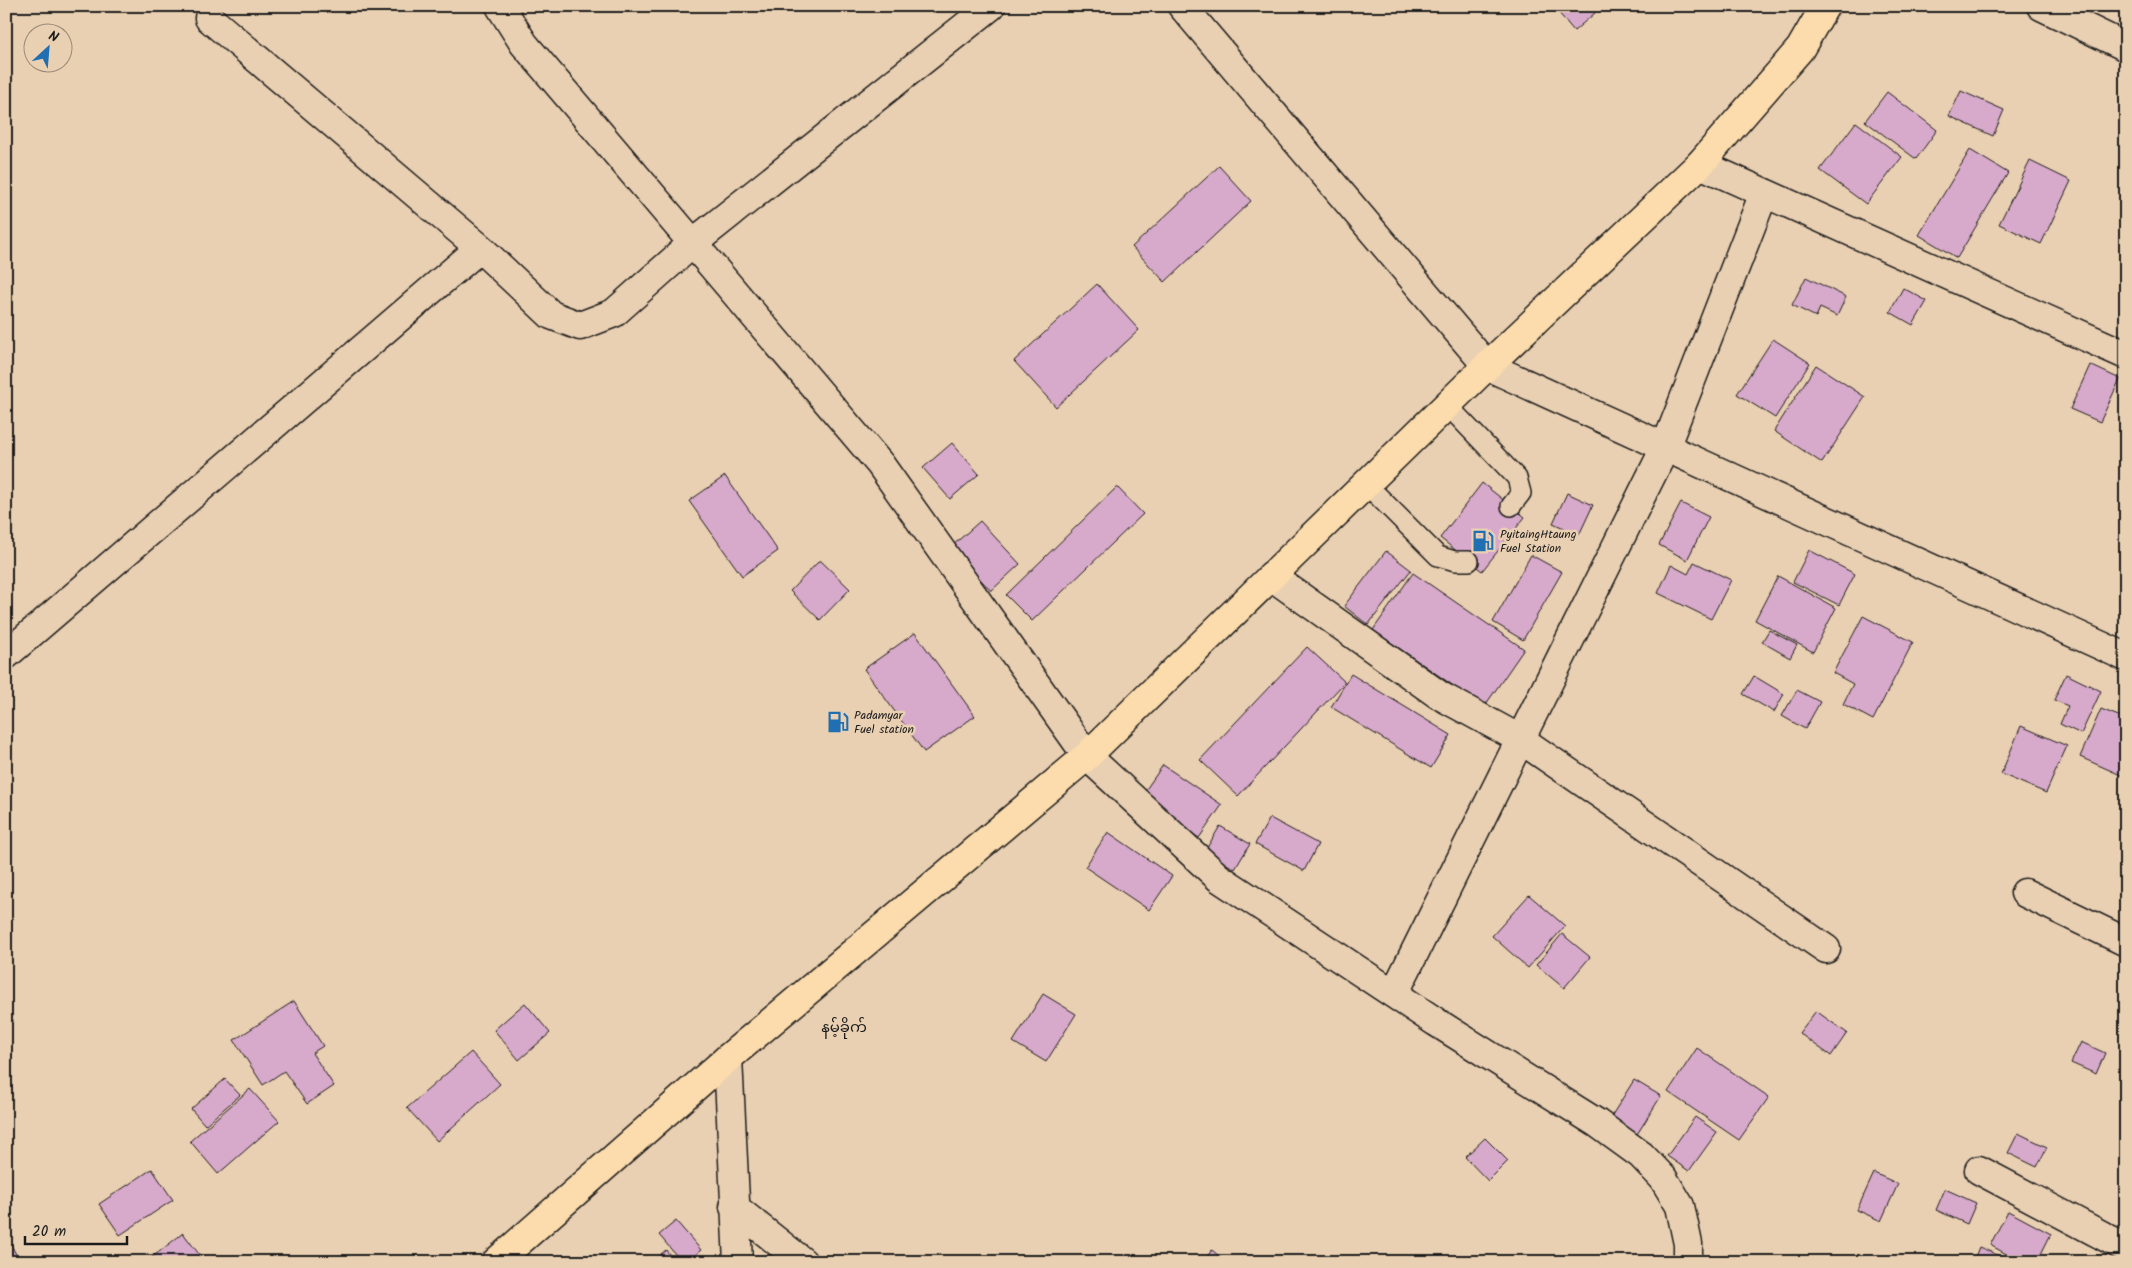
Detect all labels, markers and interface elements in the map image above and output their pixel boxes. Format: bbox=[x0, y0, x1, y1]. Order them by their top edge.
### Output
north arrow bbox=[22, 22, 72, 72]
text: N bbox=[44, 25, 62, 49]
place label: PyitaingHtaung Fuel Station bbox=[1500, 525, 1577, 558]
fuel station icon: PyitaingHtaung Fuel Station bbox=[1470, 528, 1496, 554]
place label: Padamyar Fuel station bbox=[854, 706, 914, 739]
fuel station icon: Padamyar Fuel station bbox=[825, 709, 851, 735]
district label: နမ့်ခိုက် bbox=[821, 1016, 867, 1040]
scale bar bbox=[25, 1213, 128, 1245]
text: 20 m bbox=[32, 1220, 66, 1244]

